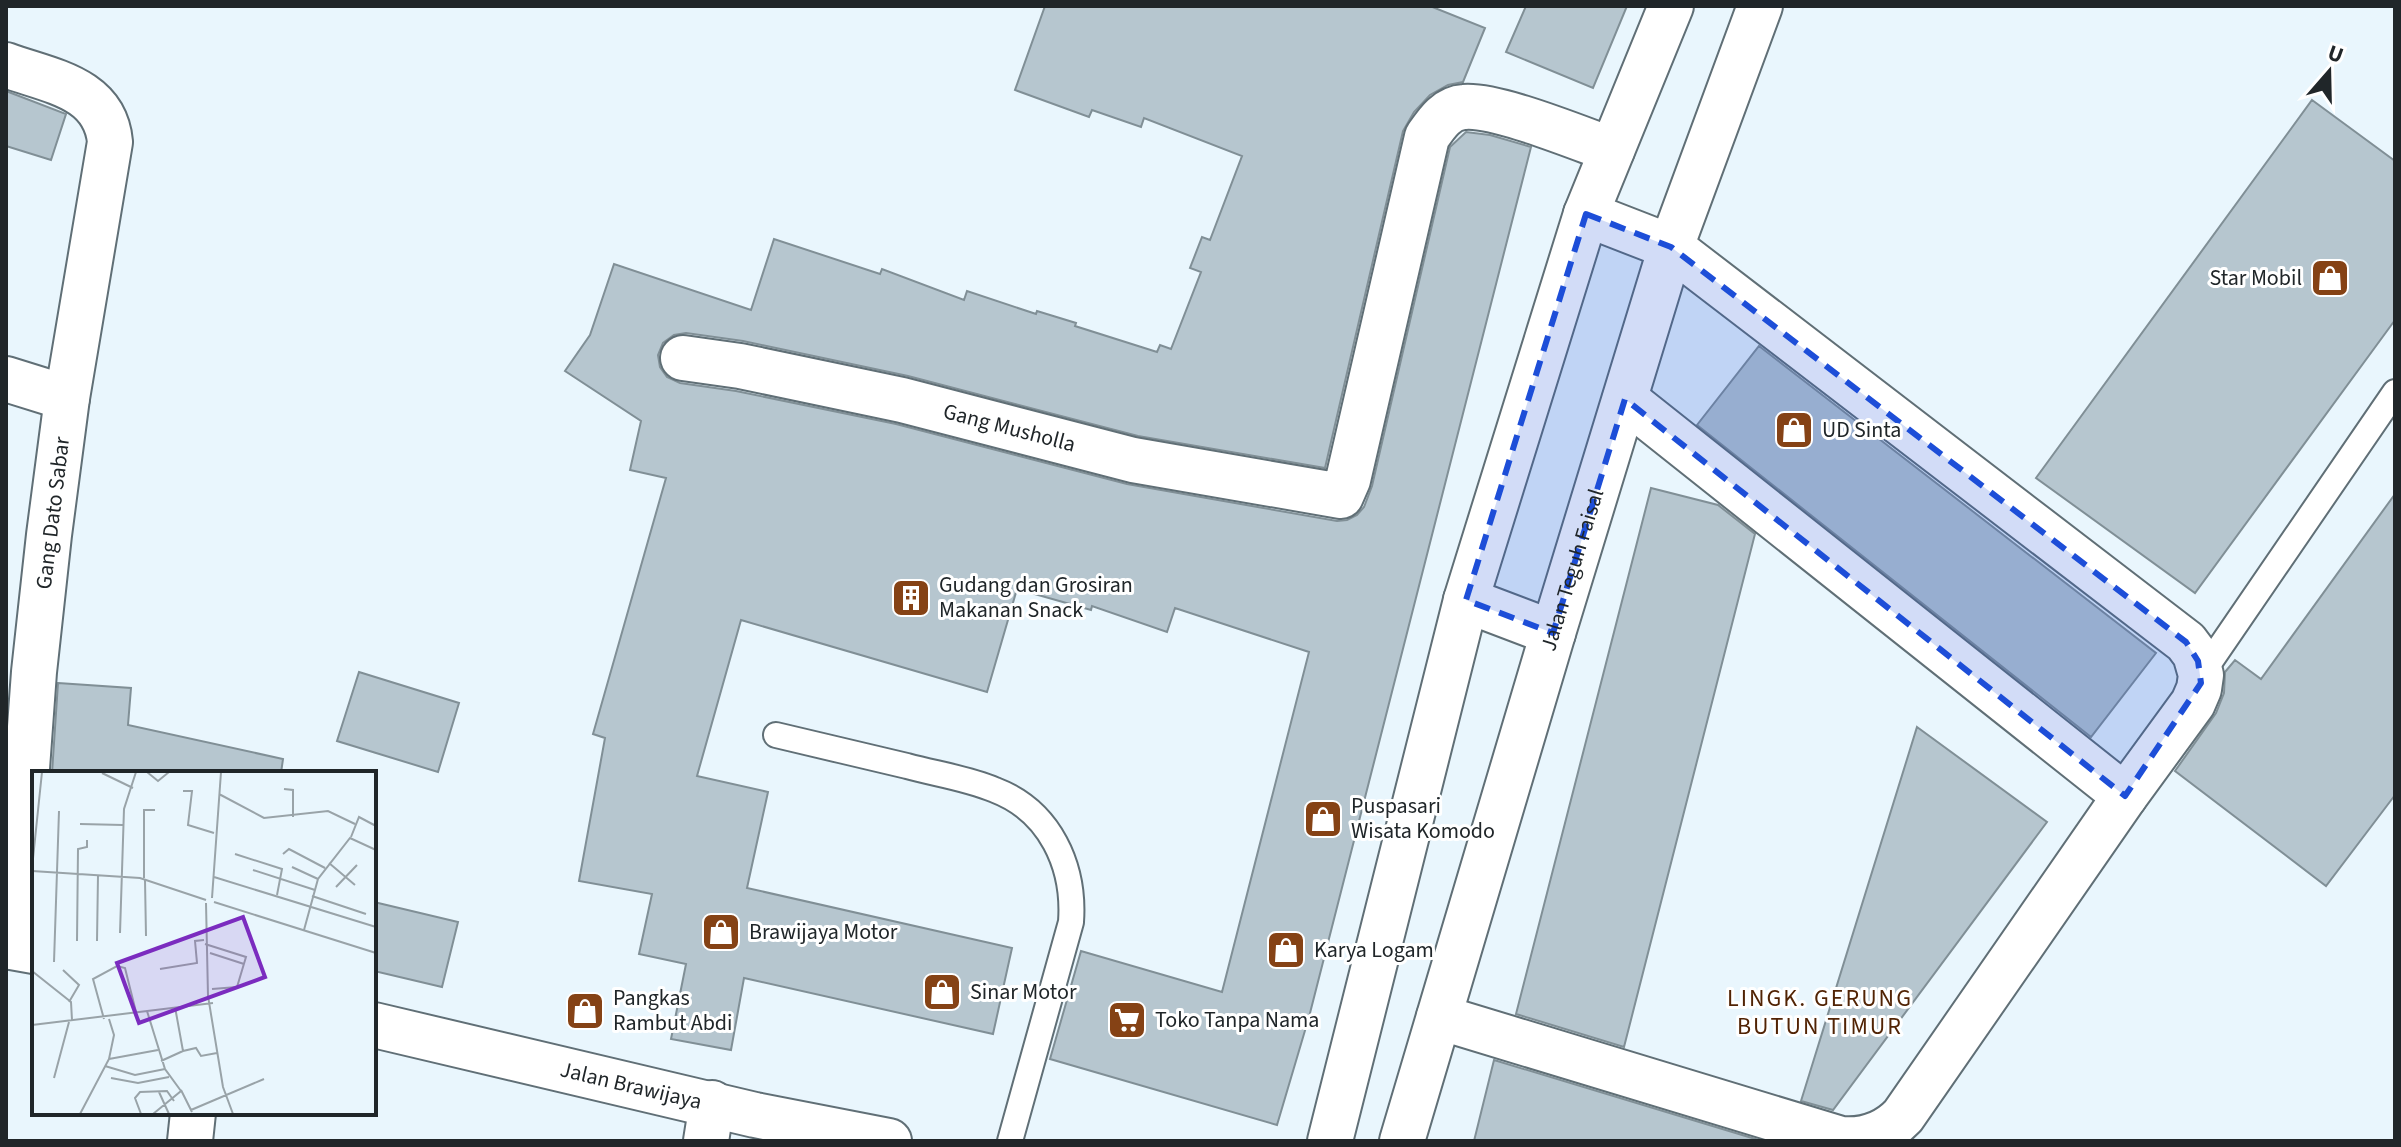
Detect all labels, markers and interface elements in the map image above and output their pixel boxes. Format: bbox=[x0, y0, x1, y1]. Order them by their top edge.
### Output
north arrow bbox=[2289, 32, 2369, 112]
text: U bbox=[2323, 37, 2348, 72]
shop icon: Star Mobil bbox=[2309, 257, 2351, 299]
place label: Star Mobil bbox=[2210, 262, 2302, 294]
street label: Gang Musholla bbox=[940, 395, 1079, 460]
shop icon: UD Sinta bbox=[1773, 409, 1815, 451]
place label: UD Sinta bbox=[1822, 414, 1901, 446]
street label: Gang Dato Sabar bbox=[28, 435, 78, 591]
street label: Jalan Teguh Faisal bbox=[1533, 485, 1612, 655]
place label: Gudang dan Grosiran Makanan Snack bbox=[939, 569, 1133, 626]
building icon: Gudang dan Grosiran Makanan Snack bbox=[890, 577, 932, 619]
inset map bbox=[32, 771, 376, 1115]
place label: Puspasari Wisata Komodo bbox=[1351, 790, 1495, 847]
shop icon: Puspasari Wisata Komodo bbox=[1302, 798, 1344, 840]
shop icon: Brawijaya Motor bbox=[700, 911, 742, 953]
place label: Brawijaya Motor bbox=[749, 916, 898, 948]
shop icon: Karya Logam bbox=[1265, 929, 1307, 971]
place label: Karya Logam bbox=[1314, 934, 1434, 966]
shop icon: Sinar Motor bbox=[921, 971, 963, 1013]
place label: Sinar Motor bbox=[970, 976, 1077, 1008]
district label: LINGK. GERUNG BUTUN TIMUR bbox=[1727, 981, 1913, 1044]
place label: Pangkas Rambut Abdi bbox=[613, 982, 732, 1039]
shop icon: Pangkas Rambut Abdi bbox=[564, 990, 606, 1032]
supermarket icon: Toko Tanpa Nama bbox=[1106, 999, 1148, 1041]
place label: Toko Tanpa Nama bbox=[1155, 1004, 1319, 1036]
street label: Jalan Brawijaya bbox=[557, 1053, 705, 1118]

